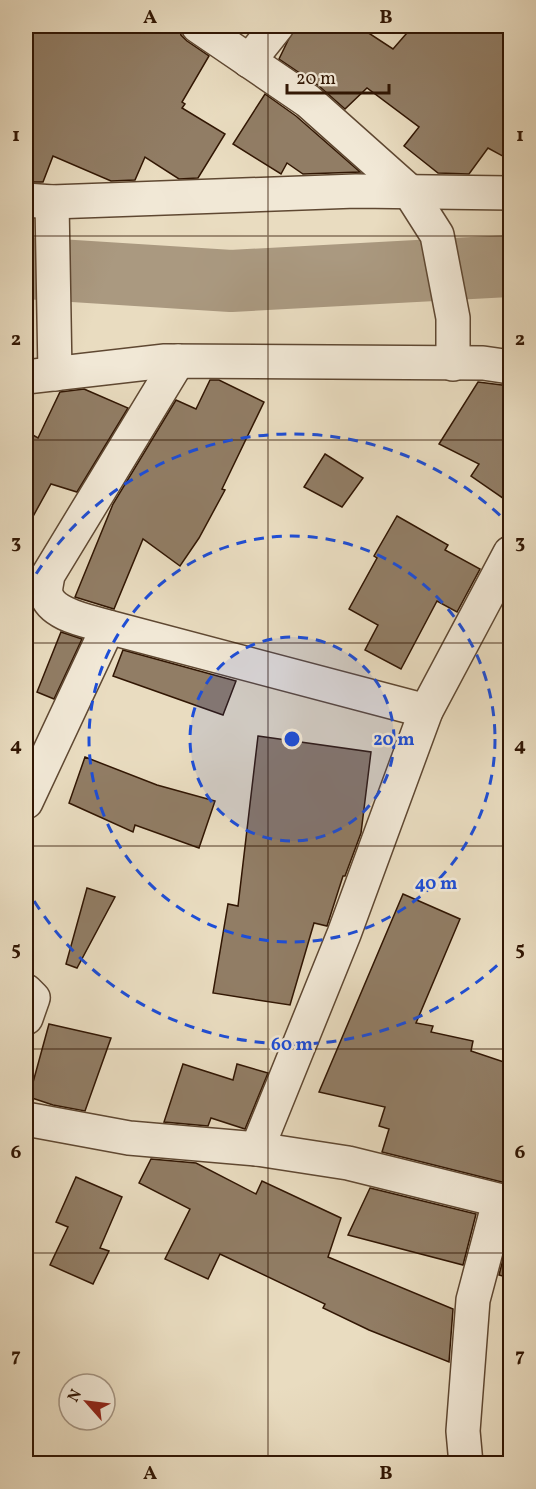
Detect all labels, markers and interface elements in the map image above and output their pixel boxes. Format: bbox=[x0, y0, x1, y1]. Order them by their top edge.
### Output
text: A bbox=[143, 4, 157, 32]
text: B bbox=[379, 4, 393, 32]
scale bar bbox=[287, 57, 389, 95]
text: 20 m bbox=[296, 67, 336, 92]
text: 1 bbox=[12, 122, 20, 150]
text: 1 bbox=[516, 122, 524, 150]
text: 2 bbox=[11, 326, 21, 354]
text: 2 bbox=[515, 326, 525, 354]
text: 3 bbox=[11, 529, 21, 557]
text: 3 bbox=[515, 529, 525, 557]
text: 20 m bbox=[373, 728, 415, 753]
centre of rings bbox=[282, 729, 302, 749]
text: 4 bbox=[10, 732, 22, 760]
text: 4 bbox=[514, 732, 526, 760]
text: 40 m bbox=[415, 872, 457, 897]
text: 5 bbox=[11, 936, 21, 964]
text: 5 bbox=[515, 936, 525, 964]
text: 60 m bbox=[271, 1033, 313, 1058]
text: 6 bbox=[11, 1139, 22, 1167]
text: 6 bbox=[515, 1139, 526, 1167]
text: 7 bbox=[11, 1342, 21, 1370]
text: 7 bbox=[515, 1342, 525, 1370]
north arrow bbox=[57, 1372, 117, 1432]
text: N bbox=[63, 1385, 88, 1406]
text: A bbox=[143, 1460, 157, 1488]
text: B bbox=[379, 1460, 393, 1488]

